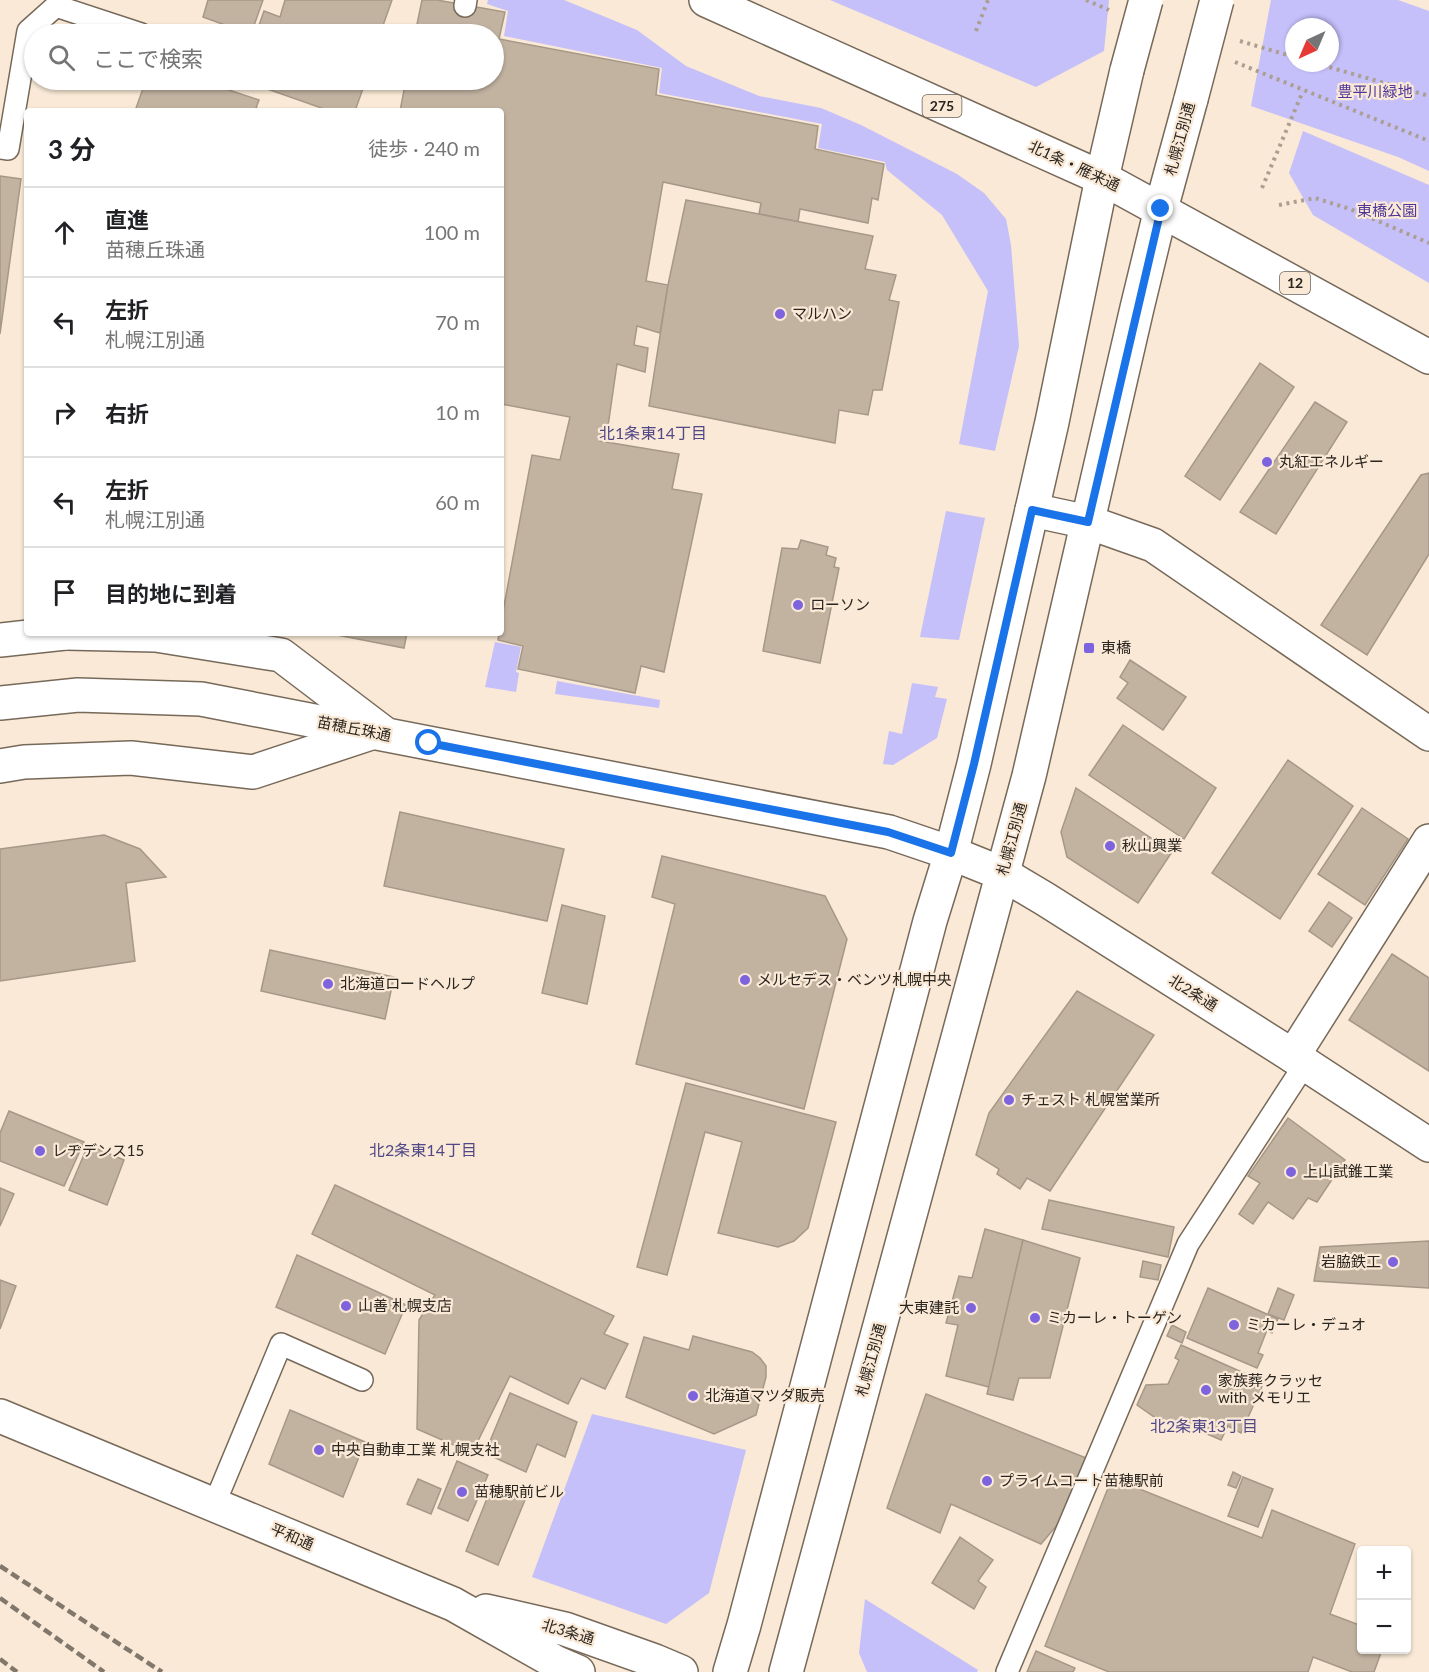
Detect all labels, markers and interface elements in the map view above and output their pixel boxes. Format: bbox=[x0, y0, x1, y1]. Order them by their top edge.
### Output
north arrow bbox=[1285, 18, 1339, 72]
search box bbox=[24, 24, 504, 90]
icon: search bbox=[45, 41, 78, 74]
text: ここで検索 bbox=[93, 45, 203, 72]
park label: 豊平川緑地 bbox=[1337, 82, 1413, 100]
road number: 275 bbox=[922, 95, 962, 117]
street label: 札幌江別通 bbox=[1161, 100, 1197, 177]
text: 3 分 bbox=[48, 133, 95, 165]
text: 徒歩 · 240 m bbox=[368, 136, 480, 160]
street label: 北1条・雁来通 bbox=[1026, 136, 1123, 194]
route end bbox=[1147, 195, 1173, 221]
park label: 東橋公園 bbox=[1357, 201, 1417, 219]
text: 直進 bbox=[105, 206, 149, 233]
icon: ahead bbox=[48, 216, 81, 249]
text: 100 m bbox=[424, 220, 480, 244]
text: 苗穂丘珠通 bbox=[105, 237, 205, 261]
road number: 12 bbox=[1280, 272, 1310, 294]
text: 左折 bbox=[105, 296, 149, 323]
place label: マルハン bbox=[792, 304, 852, 322]
icon: left bbox=[48, 306, 81, 339]
marker: マルハン bbox=[773, 307, 787, 321]
text: 70 m bbox=[435, 310, 480, 334]
text: 札幌江別通 bbox=[105, 327, 205, 351]
icon: right bbox=[48, 396, 81, 429]
text: 右折 bbox=[105, 400, 149, 427]
text: 10 m bbox=[435, 400, 480, 424]
district label: 北1条東14丁目 bbox=[599, 423, 707, 442]
place label: 丸紅エネルギー bbox=[1279, 452, 1384, 470]
marker: 丸紅エネルギー bbox=[1260, 455, 1274, 469]
text: 左折 bbox=[105, 476, 149, 503]
icon: left bbox=[48, 486, 81, 519]
text: 60 m bbox=[435, 490, 480, 514]
text: 札幌江別通 bbox=[105, 507, 205, 531]
icon: arrive bbox=[48, 576, 81, 609]
text: 目的地に到着 bbox=[105, 580, 237, 607]
place label: ローソン bbox=[810, 595, 870, 613]
marker: ローソン bbox=[791, 598, 805, 612]
place label: 東橋 bbox=[1101, 638, 1131, 656]
marker: 東橋 bbox=[1082, 641, 1096, 655]
street label: 苗穂丘珠通 bbox=[316, 712, 393, 744]
route start bbox=[415, 729, 441, 755]
street label: 札幌江別通 bbox=[993, 800, 1029, 877]
place label: 秋山興業 bbox=[1122, 836, 1182, 854]
marker: 秋山興業 bbox=[1103, 839, 1117, 853]
place label: メルセデス・ベンツ札幌中央 bbox=[757, 970, 952, 988]
street label: 北2条通 bbox=[1166, 970, 1221, 1014]
marker: メルセデス・ベンツ札幌中央 bbox=[738, 973, 752, 987]
place label: 北海道ロードヘルプ bbox=[340, 974, 475, 992]
marker: 北海道ロードヘルプ bbox=[321, 977, 335, 991]
place label: チェスト 札幌営業所 bbox=[1021, 1090, 1160, 1108]
marker: チェスト 札幌営業所 bbox=[1002, 1093, 1016, 1107]
district label: 北2条東14丁目 bbox=[369, 1140, 477, 1159]
place label: レヂデンス15 bbox=[52, 1141, 144, 1159]
marker: レヂデンス15 bbox=[33, 1144, 47, 1158]
place label: 上山試錐工業 bbox=[1303, 1162, 1393, 1180]
marker: 上山試錐工業 bbox=[1284, 1165, 1298, 1179]
place label: 岩脇鉄工 bbox=[1321, 1252, 1381, 1270]
marker: 岩脇鉄工 bbox=[1386, 1255, 1400, 1269]
place label: 山善 札幌支店 bbox=[358, 1296, 452, 1314]
place label: 大東建託 bbox=[899, 1298, 959, 1316]
marker: 山善 札幌支店 bbox=[339, 1299, 353, 1313]
marker: 大東建託 bbox=[964, 1301, 978, 1315]
place label: ミカーレ・トーゲン bbox=[1047, 1308, 1182, 1326]
marker: ミカーレ・トーゲン bbox=[1028, 1311, 1042, 1325]
place label: ミカーレ・デュオ bbox=[1246, 1315, 1366, 1333]
marker: ミカーレ・デュオ bbox=[1227, 1318, 1241, 1332]
street label: 札幌江別通 bbox=[852, 1321, 888, 1398]
place label: 家族葬クラッセ with メモリエ bbox=[1218, 1371, 1323, 1406]
marker: 家族葬クラッセ with メモリエ bbox=[1199, 1383, 1213, 1397]
place label: 北海道マツダ販売 bbox=[705, 1386, 825, 1404]
marker: 北海道マツダ販売 bbox=[686, 1389, 700, 1403]
district label: 北2条東13丁目 bbox=[1150, 1416, 1258, 1435]
place label: 中央自動車工業 札幌支社 bbox=[331, 1440, 500, 1458]
marker: 中央自動車工業 札幌支社 bbox=[312, 1443, 326, 1457]
place label: プライムコート苗穂駅前 bbox=[999, 1471, 1164, 1489]
marker: プライムコート苗穂駅前 bbox=[980, 1474, 994, 1488]
place label: 苗穂駅前ビル bbox=[474, 1482, 564, 1500]
marker: 苗穂駅前ビル bbox=[455, 1485, 469, 1499]
street label: 平和通 bbox=[268, 1519, 317, 1553]
map controls bbox=[1357, 1546, 1411, 1654]
button: + bbox=[1357, 1546, 1411, 1600]
button: − bbox=[1357, 1600, 1411, 1654]
street label: 北3条通 bbox=[540, 1615, 597, 1648]

